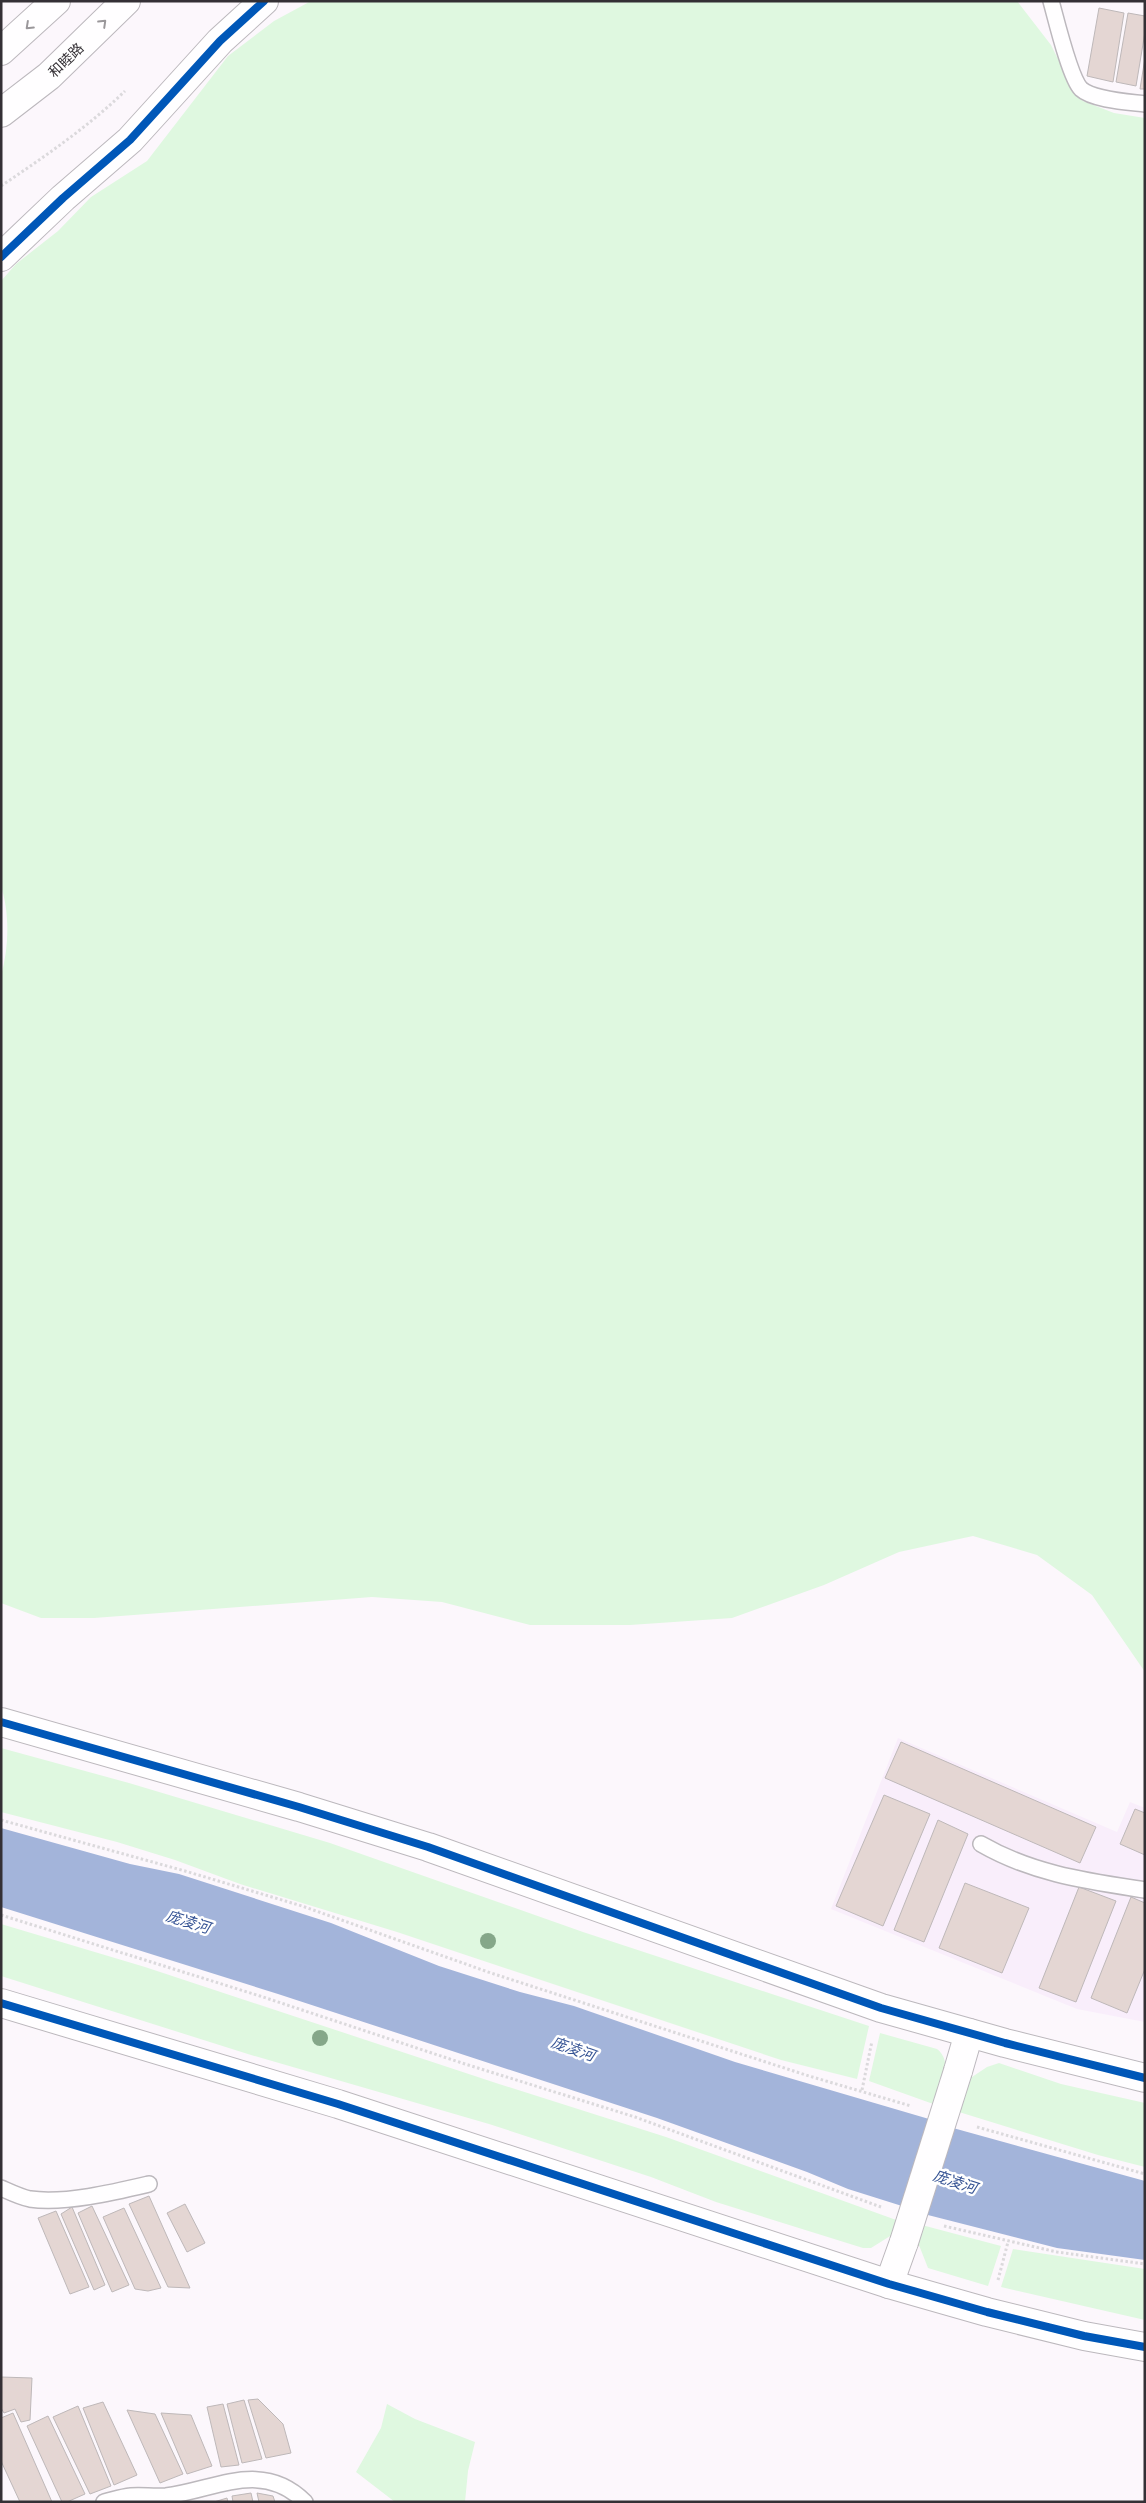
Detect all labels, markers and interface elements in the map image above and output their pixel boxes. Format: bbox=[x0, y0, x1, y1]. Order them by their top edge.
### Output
one-way arrow bbox=[26, 20, 35, 29]
one-way arrow bbox=[98, 20, 107, 29]
street label: 和睦路 bbox=[45, 39, 87, 80]
water label: 庞凌河 bbox=[164, 1906, 215, 1937]
water label: 庞凌河 bbox=[549, 2032, 600, 2065]
water label: 庞凌河 bbox=[931, 2166, 982, 2197]

